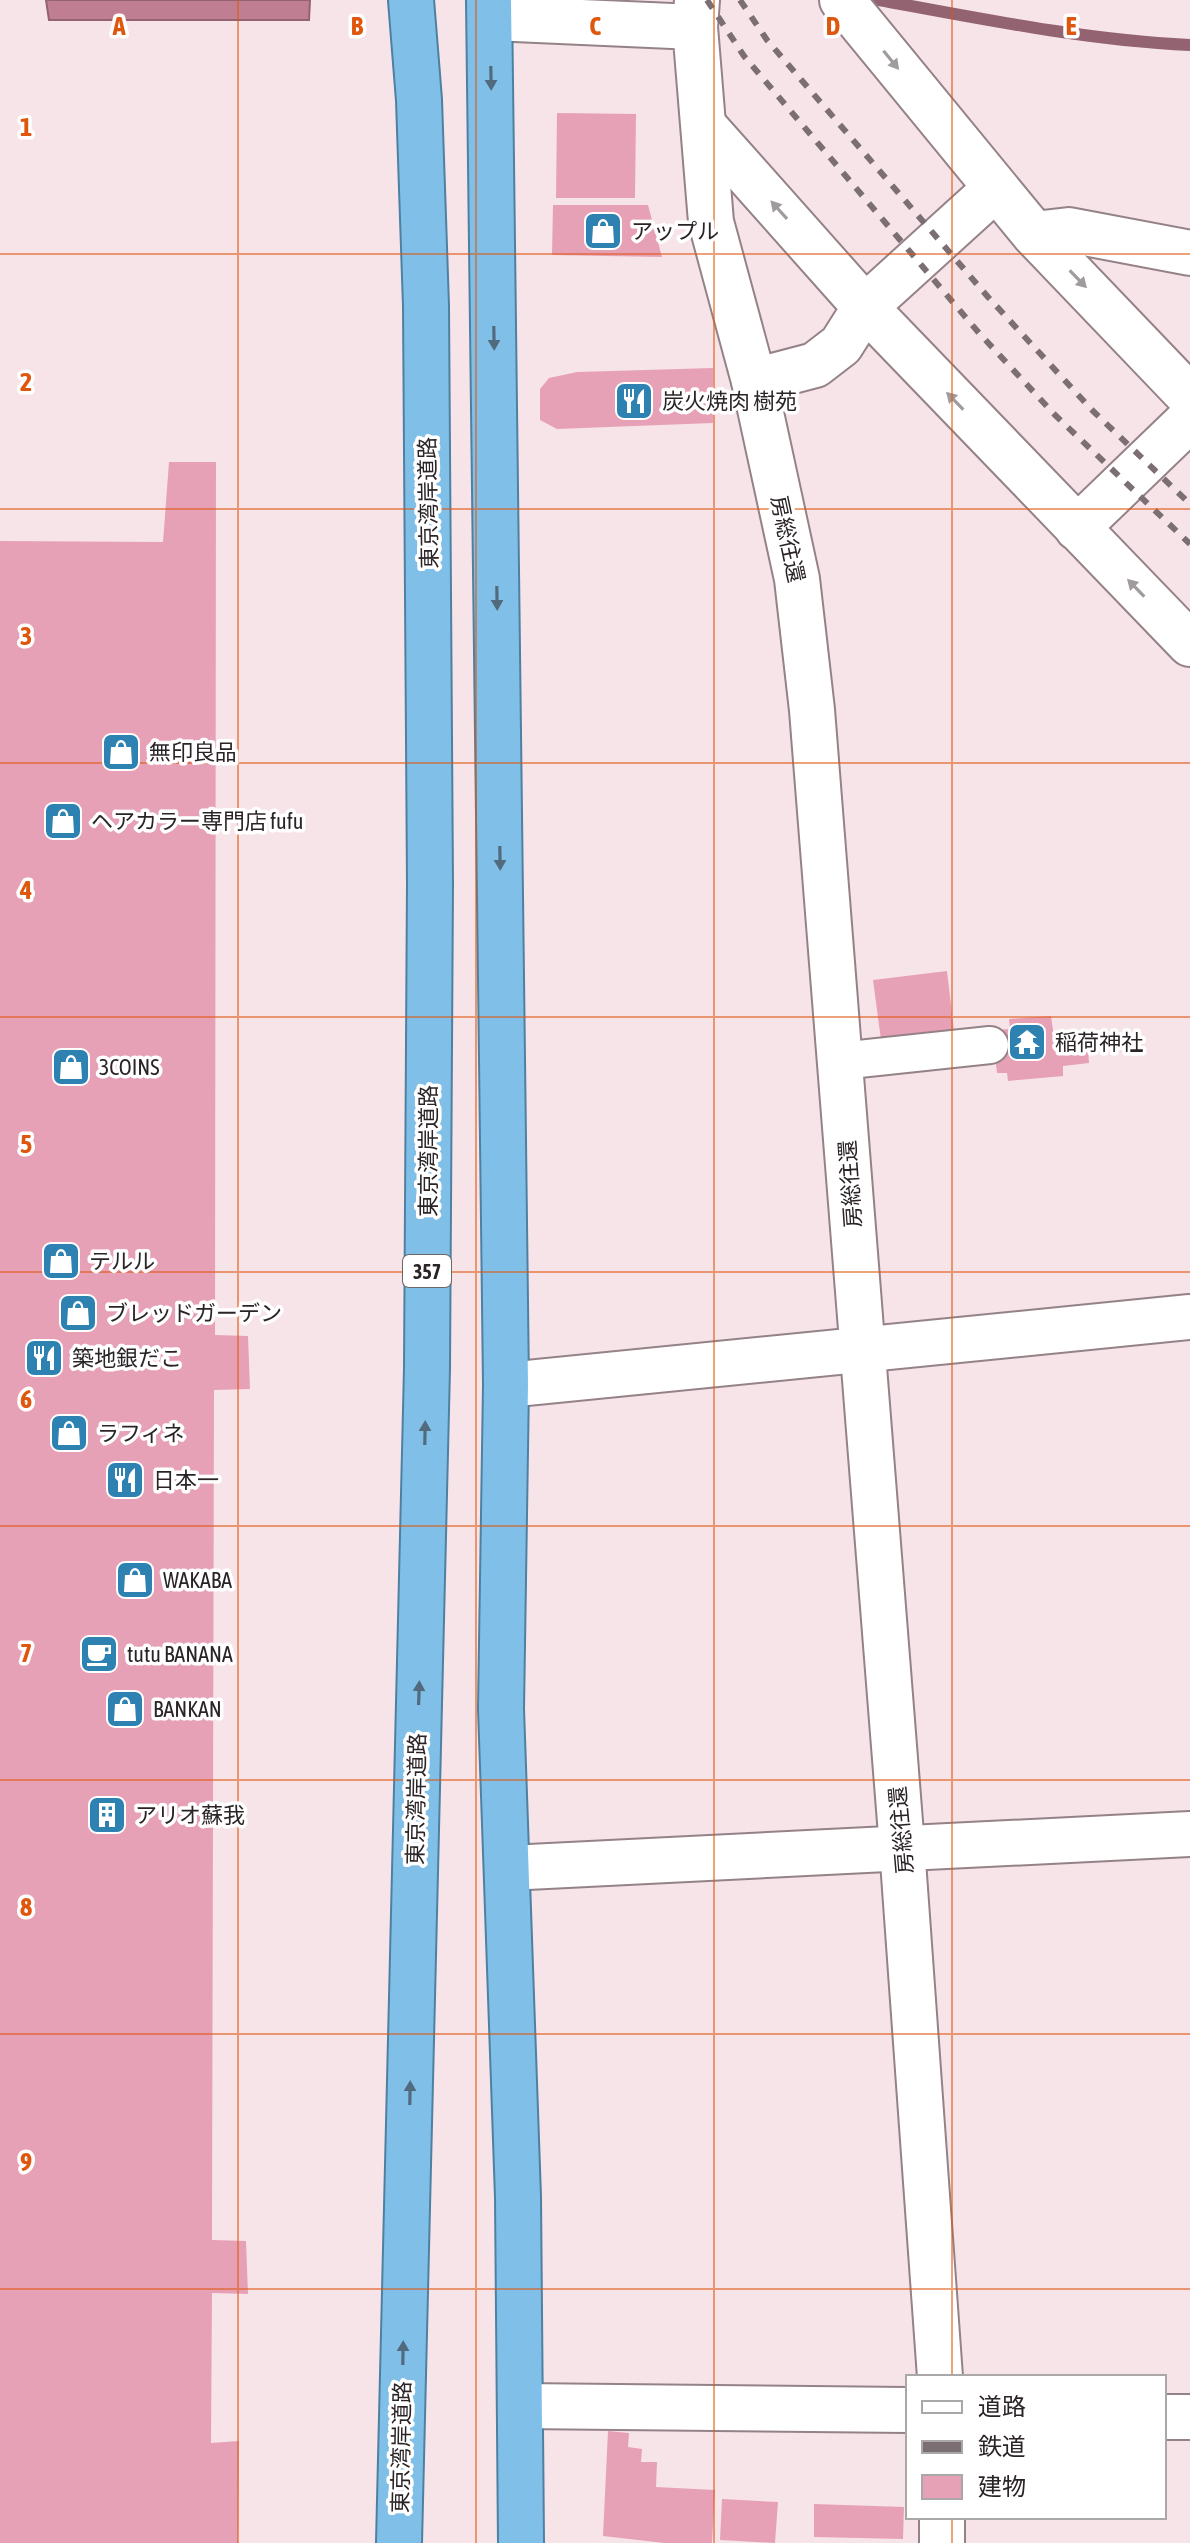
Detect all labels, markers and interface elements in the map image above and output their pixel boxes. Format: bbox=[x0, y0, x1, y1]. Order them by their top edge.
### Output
text: A bbox=[112, 11, 126, 41]
text: B bbox=[351, 11, 364, 41]
text: C bbox=[589, 11, 601, 41]
text: D bbox=[826, 11, 840, 41]
text: E bbox=[1065, 11, 1077, 41]
one-way arrow bbox=[882, 50, 899, 70]
one-way arrow bbox=[485, 66, 497, 91]
text: 1 bbox=[20, 112, 32, 142]
one-way arrow bbox=[770, 200, 788, 219]
shop icon: アップル bbox=[582, 210, 624, 252]
place label: アップル bbox=[631, 218, 719, 244]
one-way arrow bbox=[1068, 270, 1086, 289]
one-way arrow bbox=[488, 326, 500, 351]
text: 2 bbox=[20, 367, 32, 397]
restaurant icon: 炭火焼肉 樹苑 bbox=[613, 380, 655, 422]
place label: 炭火焼肉 樹苑 bbox=[662, 388, 797, 414]
one-way arrow bbox=[946, 392, 965, 411]
street label: 東京湾岸道路 bbox=[414, 437, 442, 569]
street label: 房総往還 bbox=[766, 493, 810, 585]
one-way arrow bbox=[1127, 579, 1145, 598]
one-way arrow bbox=[490, 586, 503, 611]
text: 3 bbox=[20, 621, 32, 651]
shop icon: 無印良品 bbox=[100, 731, 142, 773]
place label: 無印良品 bbox=[149, 739, 237, 765]
shop icon: ヘアカラー専門店 fufu bbox=[42, 800, 84, 842]
place label: ヘアカラー専門店 fufu bbox=[91, 808, 303, 834]
one-way arrow bbox=[494, 846, 506, 871]
text: 4 bbox=[19, 875, 32, 905]
temple icon: 稲荷神社 bbox=[1006, 1021, 1048, 1063]
place label: 稲荷神社 bbox=[1055, 1029, 1143, 1055]
shop icon: 3COINS bbox=[50, 1046, 92, 1088]
place label: 3COINS bbox=[99, 1054, 159, 1080]
street label: 東京湾岸道路 bbox=[415, 1085, 441, 1217]
text: 5 bbox=[20, 1129, 32, 1159]
street label: 房総往還 bbox=[834, 1139, 866, 1229]
shop icon: テルル bbox=[40, 1240, 82, 1282]
place label: テルル bbox=[89, 1248, 155, 1274]
road number: 357 bbox=[403, 1255, 451, 1287]
shop icon: ブレッドガーデン bbox=[57, 1292, 99, 1334]
place label: ブレッドガーデン bbox=[106, 1300, 282, 1326]
restaurant icon: 築地銀だこ bbox=[23, 1337, 65, 1379]
place label: 築地銀だこ bbox=[72, 1345, 182, 1371]
text: 6 bbox=[20, 1384, 32, 1414]
shop icon: ラフィネ bbox=[48, 1412, 90, 1454]
place label: ラフィネ bbox=[97, 1420, 185, 1446]
one-way arrow bbox=[419, 1420, 432, 1445]
restaurant icon: 日本一 bbox=[104, 1459, 146, 1501]
place label: 日本一 bbox=[153, 1467, 219, 1493]
shop icon: WAKABA bbox=[114, 1559, 156, 1601]
place label: WAKABA bbox=[163, 1567, 232, 1593]
cafe icon: tutu BANANA bbox=[78, 1633, 120, 1675]
text: 7 bbox=[20, 1638, 32, 1668]
place label: tutu BANANA bbox=[127, 1641, 233, 1667]
one-way arrow bbox=[412, 1680, 425, 1705]
shop icon: BANKAN bbox=[104, 1688, 146, 1730]
place label: BANKAN bbox=[153, 1696, 222, 1722]
street label: 東京湾岸道路 bbox=[402, 1733, 430, 1865]
street label: 房総往還 bbox=[884, 1785, 918, 1875]
building icon: アリオ蘇我 bbox=[86, 1794, 128, 1836]
place label: アリオ蘇我 bbox=[135, 1802, 245, 1828]
text: 8 bbox=[20, 1892, 32, 1922]
one-way arrow bbox=[403, 2080, 416, 2105]
text: 9 bbox=[20, 2147, 32, 2177]
one-way arrow bbox=[397, 2340, 409, 2365]
legend bbox=[906, 2375, 1166, 2519]
street label: 東京湾岸道路 bbox=[387, 2381, 415, 2513]
text: 道路 bbox=[978, 2393, 1026, 2420]
text: 鉄道 bbox=[978, 2433, 1026, 2460]
text: 建物 bbox=[978, 2473, 1026, 2500]

